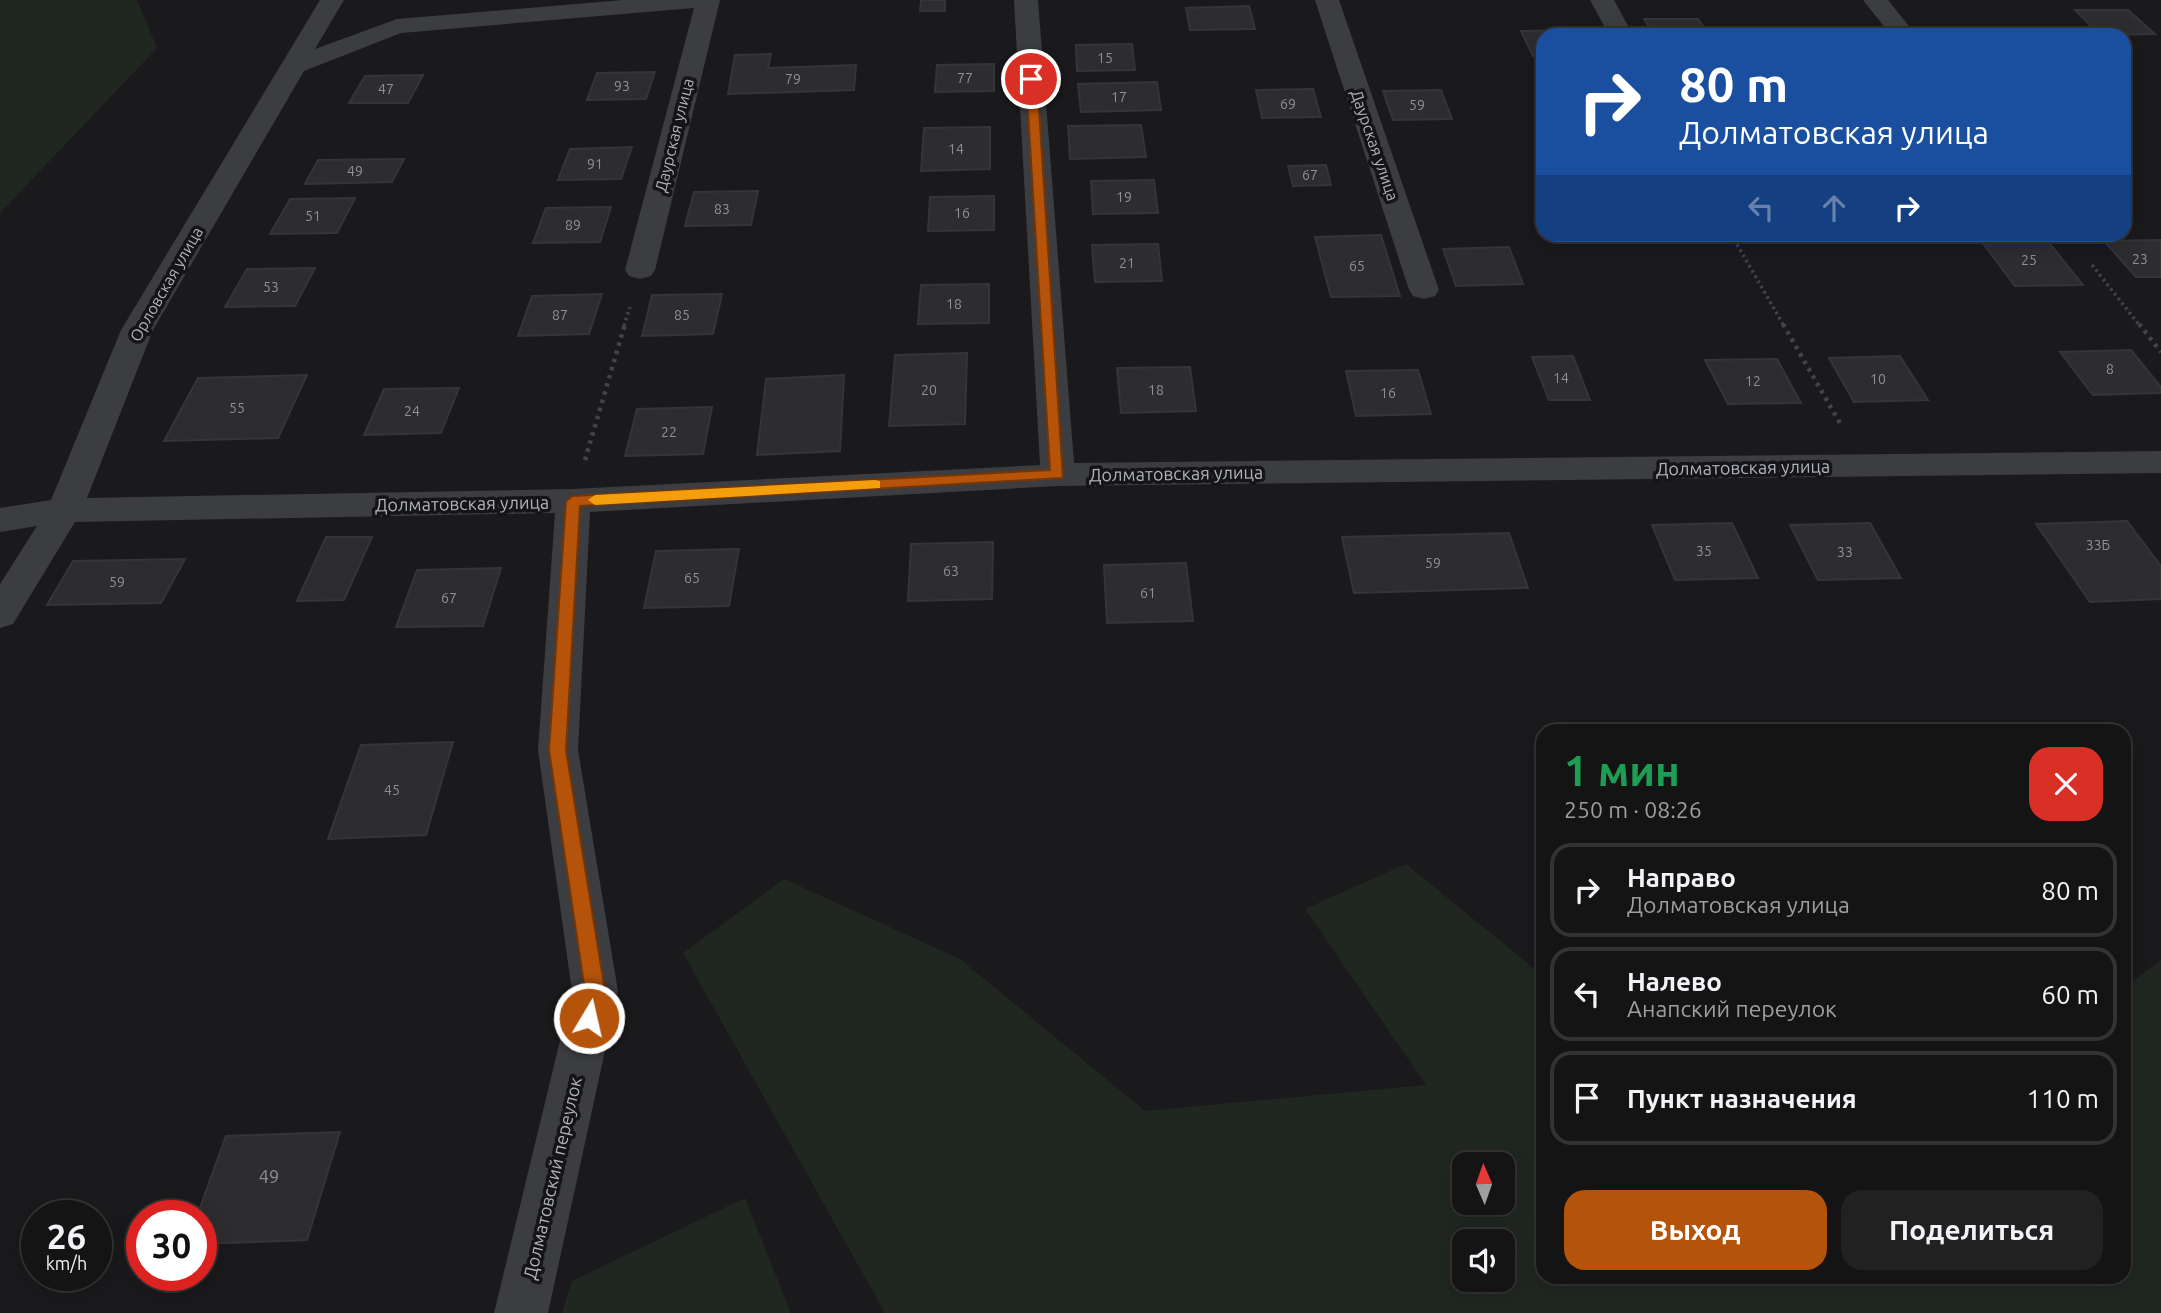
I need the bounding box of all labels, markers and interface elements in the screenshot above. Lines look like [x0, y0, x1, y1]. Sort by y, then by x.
pin [1001, 49, 1061, 109]
house number: 15 [1097, 50, 1113, 66]
icon: right [1564, 56, 1655, 147]
text: 80 m [1679, 56, 1788, 111]
icon: arrive [1012, 60, 1050, 98]
house number: 77 [957, 70, 973, 86]
house number: 79 [785, 71, 801, 87]
street label: Даурская улица [651, 76, 697, 194]
house number: 93 [614, 78, 630, 94]
house number: 47 [378, 81, 394, 97]
street label: Даурская улица [1348, 87, 1402, 203]
house number: 17 [1111, 89, 1127, 105]
house number: 69 [1280, 96, 1296, 112]
house number: 59 [1409, 97, 1425, 113]
text: Долматовская улица [1679, 114, 1989, 150]
house number: 14 [948, 141, 964, 157]
house number: 91 [587, 156, 603, 172]
house number: 49 [347, 163, 363, 179]
house number: 67 [1302, 167, 1318, 183]
house number: 19 [1116, 189, 1132, 205]
icon: left [1742, 189, 1780, 227]
icon: ahead [1815, 189, 1853, 227]
icon: right [1888, 189, 1926, 227]
house number: 83 [714, 201, 730, 217]
house number: 16 [954, 205, 970, 221]
house number: 51 [305, 208, 321, 224]
house number: 89 [565, 217, 581, 233]
street label: Орловская улица [126, 224, 206, 344]
house number: 23 [2132, 251, 2148, 267]
house number: 25 [2021, 252, 2037, 268]
house number: 21 [1119, 255, 1135, 271]
house number: 65 [1349, 258, 1365, 274]
house number: 53 [263, 279, 279, 295]
house number: 18 [946, 296, 962, 312]
house number: 87 [552, 307, 568, 323]
house number: 85 [674, 307, 690, 323]
house number: 8 [2106, 361, 2114, 377]
house number: 14 [1553, 370, 1569, 386]
house number: 10 [1870, 371, 1886, 387]
house number: 12 [1745, 373, 1761, 389]
house number: 20 [921, 382, 937, 398]
house number: 18 [1148, 382, 1164, 398]
house number: 16 [1380, 385, 1396, 401]
house number: 55 [229, 400, 245, 416]
house number: 24 [404, 403, 420, 419]
house number: 22 [661, 424, 677, 440]
street label: Долматовская улица [1656, 455, 1830, 479]
street label: Долматовская улица [1089, 461, 1263, 485]
street label: Долматовская улица [375, 491, 549, 515]
house number: 33Б [2086, 537, 2110, 553]
house number: 35 [1696, 543, 1712, 559]
house number: 33 [1837, 544, 1853, 560]
house number: 59 [1425, 555, 1441, 571]
house number: 63 [943, 563, 959, 579]
house number: 65 [684, 570, 700, 586]
house number: 59 [109, 574, 125, 590]
house number: 61 [1140, 585, 1156, 601]
house number: 67 [441, 590, 457, 606]
text: 1 мин [1564, 747, 1680, 794]
button: close [2029, 747, 2103, 821]
house number: 45 [384, 782, 400, 798]
text: 250 m · 08:26 [1564, 797, 1702, 822]
text: Направо [1627, 863, 1736, 892]
icon: right [1568, 871, 1606, 909]
text: 80 m [2041, 876, 2099, 905]
text: Долматовская улица [1627, 892, 1850, 917]
text: Налево [1627, 967, 1722, 996]
icon: left [1568, 975, 1606, 1013]
text: 60 m [2041, 980, 2099, 1009]
position arrow [552, 981, 626, 1055]
text: Анапский переулок [1627, 996, 1837, 1021]
street label: Долматовский переулок [519, 1075, 585, 1281]
icon: arrive [1568, 1079, 1606, 1117]
text: Пункт назначения [1627, 1084, 1857, 1113]
text: 110 m [2027, 1084, 2099, 1113]
north arrow [1452, 1152, 1516, 1214]
map controls [1452, 1152, 1515, 1292]
house number: 49 [259, 1166, 279, 1186]
button: Выход [1564, 1190, 1827, 1270]
button: Поделиться [1841, 1190, 2103, 1270]
speed limit sign: 30 [126, 1200, 217, 1291]
text: 26 [47, 1216, 86, 1256]
button: sound [1452, 1229, 1515, 1292]
text: km/h [46, 1253, 87, 1273]

